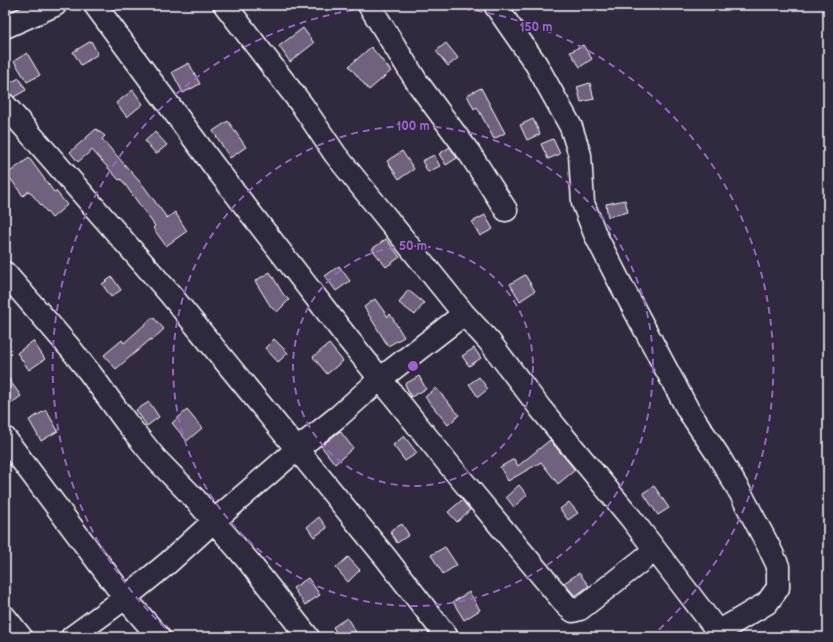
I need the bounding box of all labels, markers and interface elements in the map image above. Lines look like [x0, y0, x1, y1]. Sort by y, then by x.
text: 150 m [520, 20, 552, 35]
text: 100 m [396, 119, 430, 134]
text: 50 m [399, 239, 427, 254]
centre of rings [406, 359, 420, 373]

